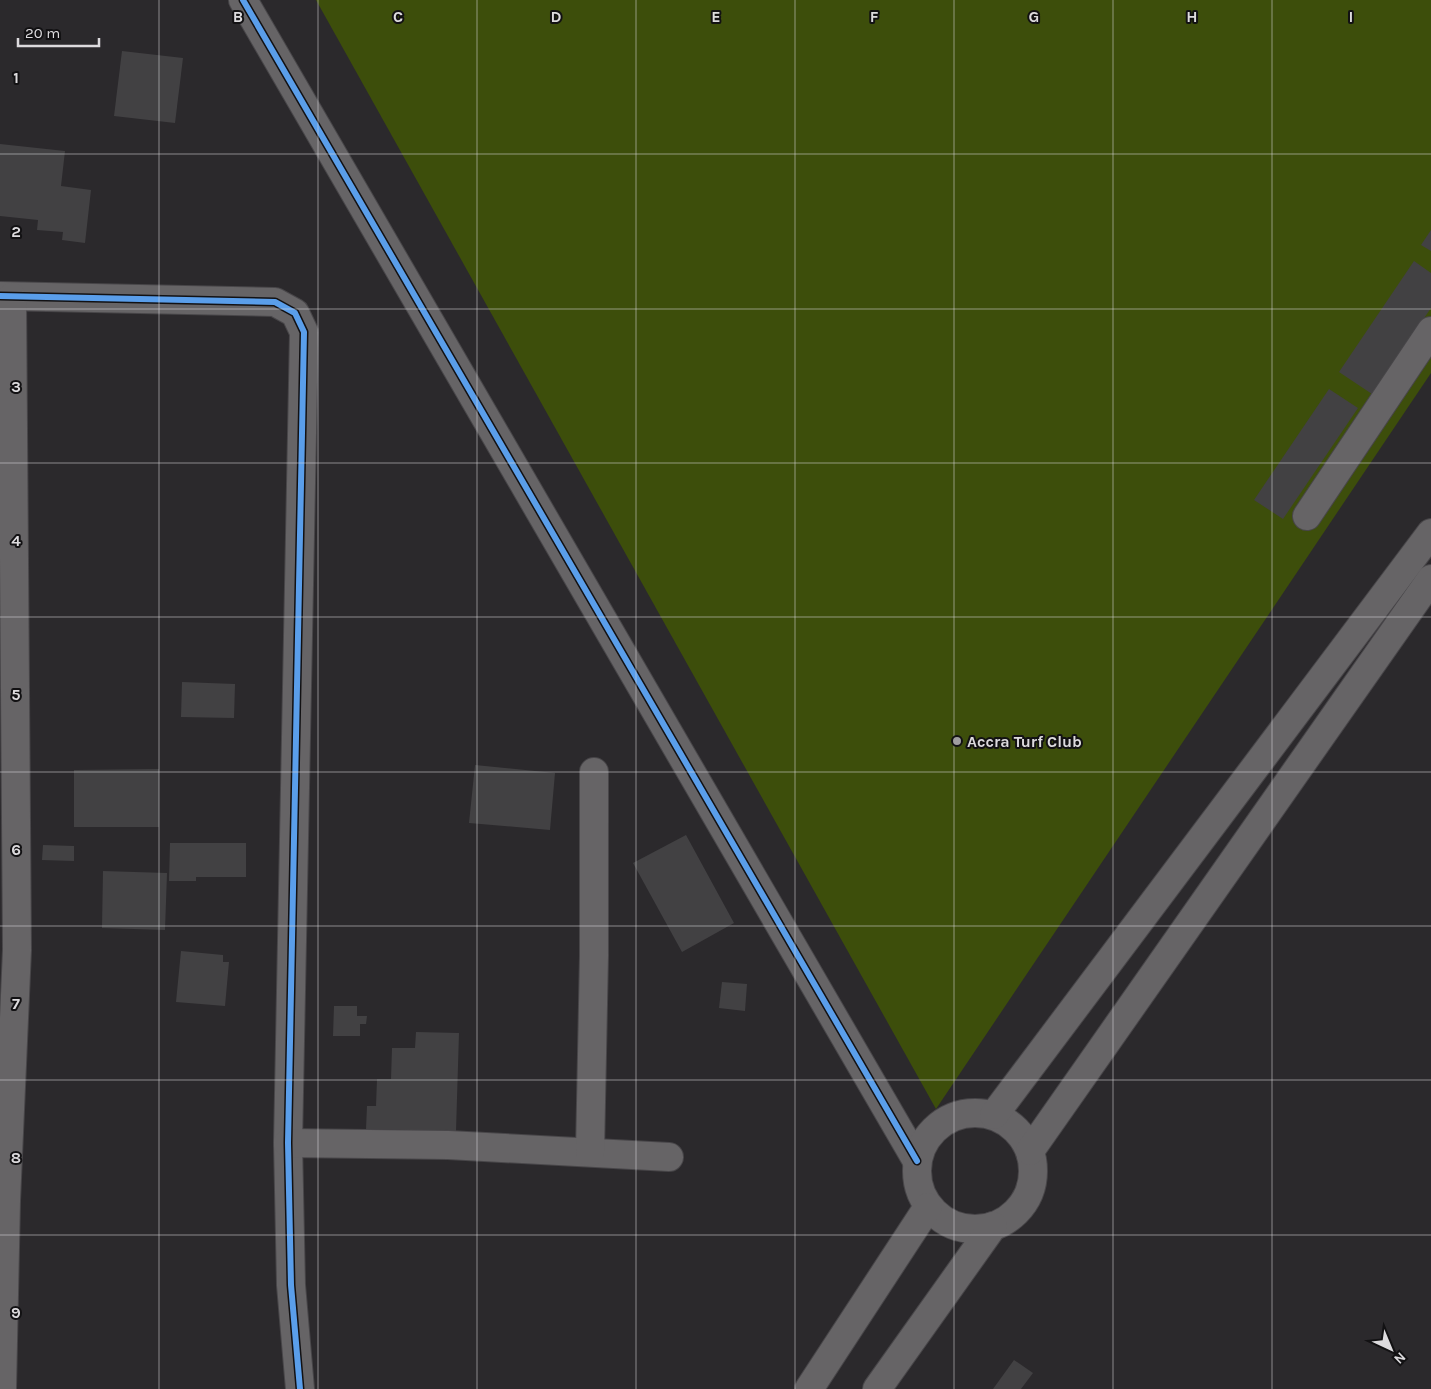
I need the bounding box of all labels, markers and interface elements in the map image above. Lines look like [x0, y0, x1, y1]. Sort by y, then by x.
text: B [233, 7, 243, 26]
text: C [393, 7, 403, 26]
text: D [551, 7, 562, 26]
text: E [711, 7, 721, 26]
text: F [870, 7, 879, 26]
text: G [1029, 7, 1039, 26]
text: H [1186, 7, 1198, 26]
text: I [1349, 7, 1353, 26]
scale bar [18, 15, 99, 47]
text: 20 m [25, 24, 60, 42]
text: 1 [13, 68, 19, 87]
text: 2 [11, 222, 21, 241]
text: 3 [11, 377, 21, 396]
text: 4 [11, 531, 21, 550]
text: 5 [11, 685, 21, 704]
place label: Accra Turf Club [967, 732, 1082, 751]
marker: Accra Turf Club [951, 735, 963, 747]
text: 6 [11, 840, 21, 859]
text: 7 [12, 994, 20, 1013]
text: 8 [11, 1148, 21, 1167]
text: 9 [11, 1303, 21, 1322]
north arrow [1366, 1324, 1416, 1374]
text: N [1390, 1348, 1409, 1368]

